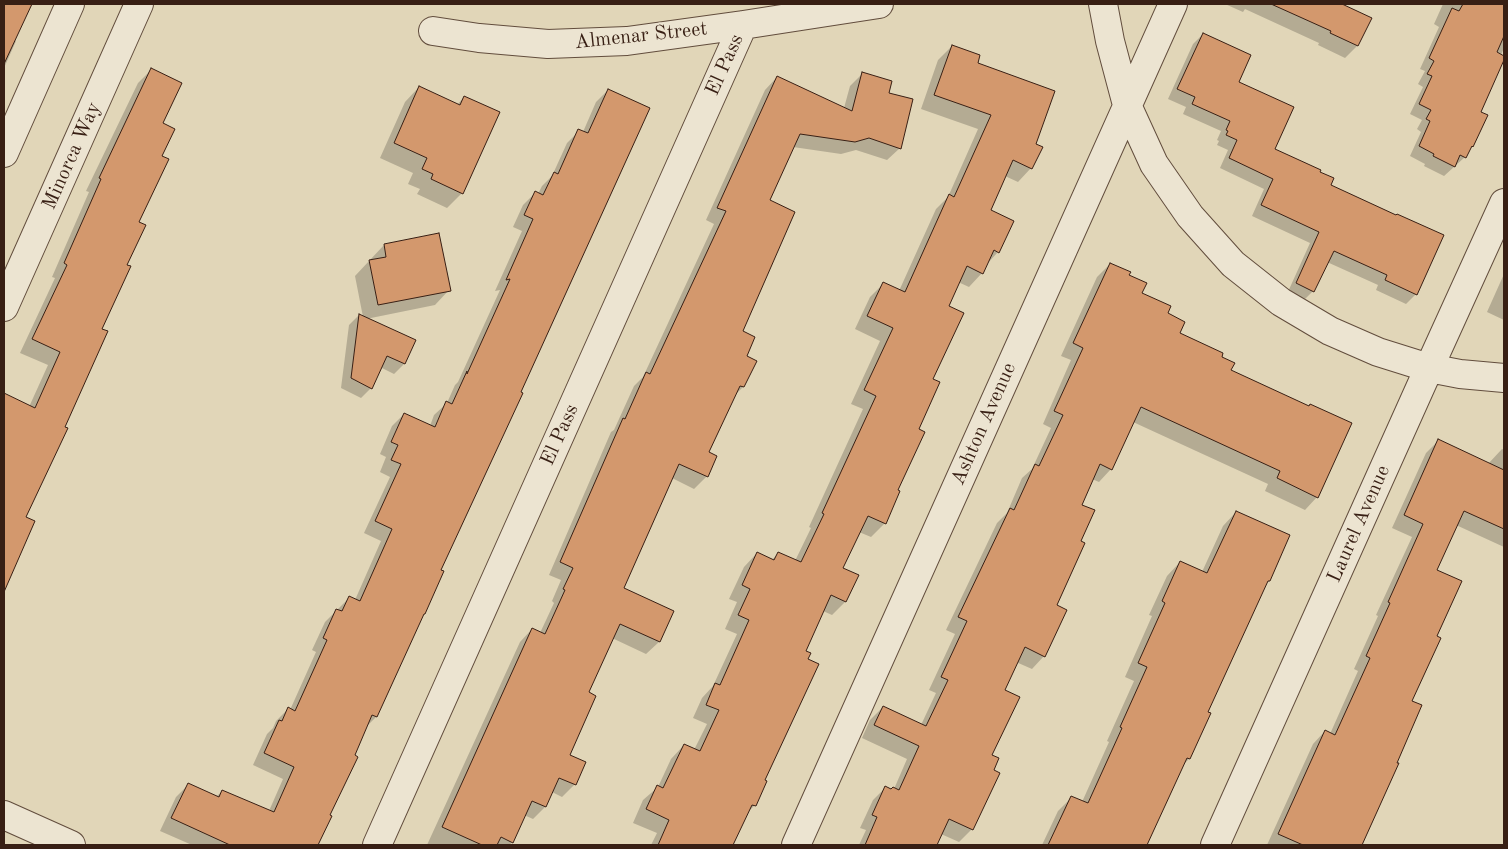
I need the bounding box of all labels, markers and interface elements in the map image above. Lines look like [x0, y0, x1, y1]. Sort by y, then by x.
street label: Almenar Street [573, 17, 709, 55]
street label: El Pass [701, 31, 749, 99]
street label: Minorca Way [38, 98, 106, 214]
street label: Ashton Avenue [946, 359, 1022, 489]
street label: El Pass [536, 401, 584, 469]
street label: Laurel Avenue [1322, 462, 1396, 586]

